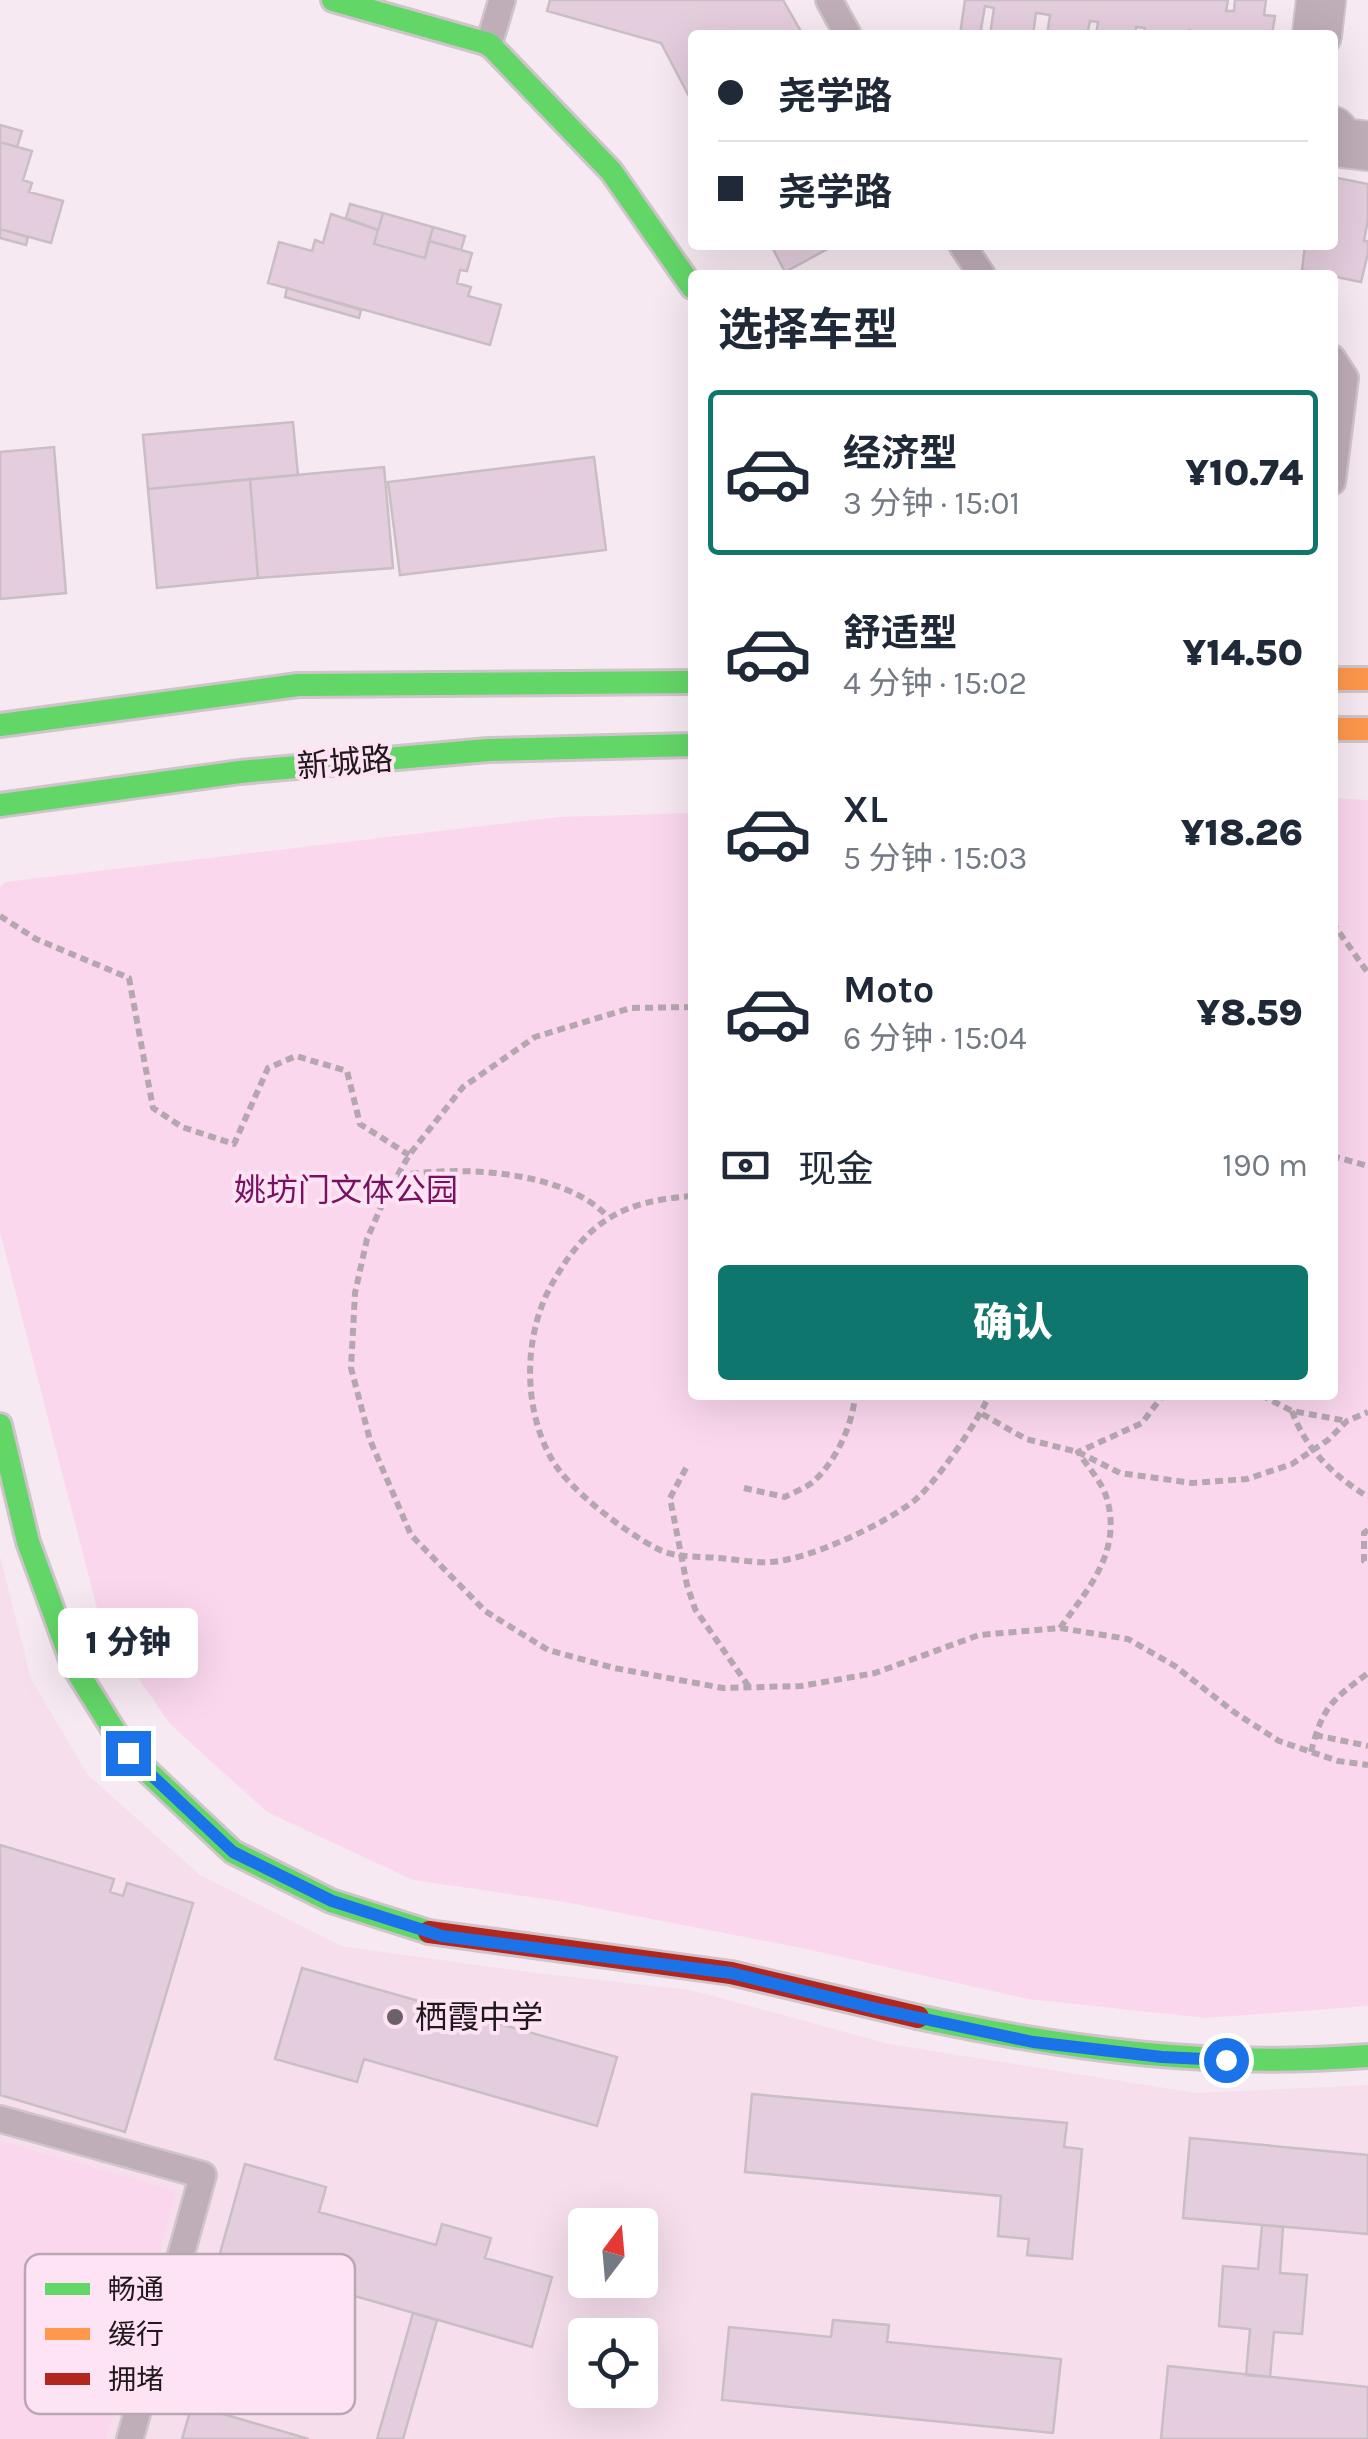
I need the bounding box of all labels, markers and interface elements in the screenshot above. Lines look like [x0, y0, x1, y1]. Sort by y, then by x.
text: 尧学路 [778, 74, 892, 119]
text: 尧学路 [778, 170, 892, 215]
text: 选择车型 [718, 304, 898, 356]
icon: car [723, 428, 813, 518]
text: 经济型 [843, 431, 957, 476]
text: ¥10.74 [1185, 450, 1303, 495]
text: 3 分钟 · 15:01 [843, 485, 1020, 522]
icon: car [723, 608, 813, 698]
text: 舒适型 [843, 611, 957, 656]
text: ¥14.50 [1182, 630, 1303, 675]
text: 4 分钟 · 15:02 [843, 665, 1027, 702]
street label: 新城路 [296, 740, 394, 786]
text: XL [843, 787, 888, 832]
icon: car [723, 788, 813, 878]
text: ¥18.26 [1181, 810, 1303, 855]
text: 5 分钟 · 15:03 [843, 840, 1027, 877]
text: Moto [843, 967, 934, 1012]
icon: car [723, 968, 813, 1058]
text: ¥8.59 [1197, 990, 1303, 1035]
text: 6 分钟 · 15:04 [843, 1020, 1027, 1057]
icon: cash [718, 1138, 773, 1193]
text: 现金 [798, 1147, 874, 1192]
text: 190 m [1222, 1147, 1308, 1184]
park label: 姚坊门文体公园 [234, 1172, 458, 1209]
button: 确认 [718, 1265, 1308, 1380]
callout: 1 分钟 [58, 1608, 198, 1678]
text: 1 分钟 [86, 1624, 170, 1661]
route end [106, 1731, 151, 1776]
place label: 栖霞中学 [415, 1999, 543, 2036]
marker: 栖霞中学 [384, 2006, 406, 2028]
route start [1204, 2038, 1249, 2083]
north arrow [568, 2208, 658, 2298]
map controls [568, 2208, 658, 2408]
legend [25, 2254, 355, 2414]
text: 畅通 [108, 2273, 164, 2306]
text: 缓行 [108, 2318, 164, 2351]
button: locate [568, 2318, 658, 2408]
text: 拥堵 [108, 2363, 164, 2396]

